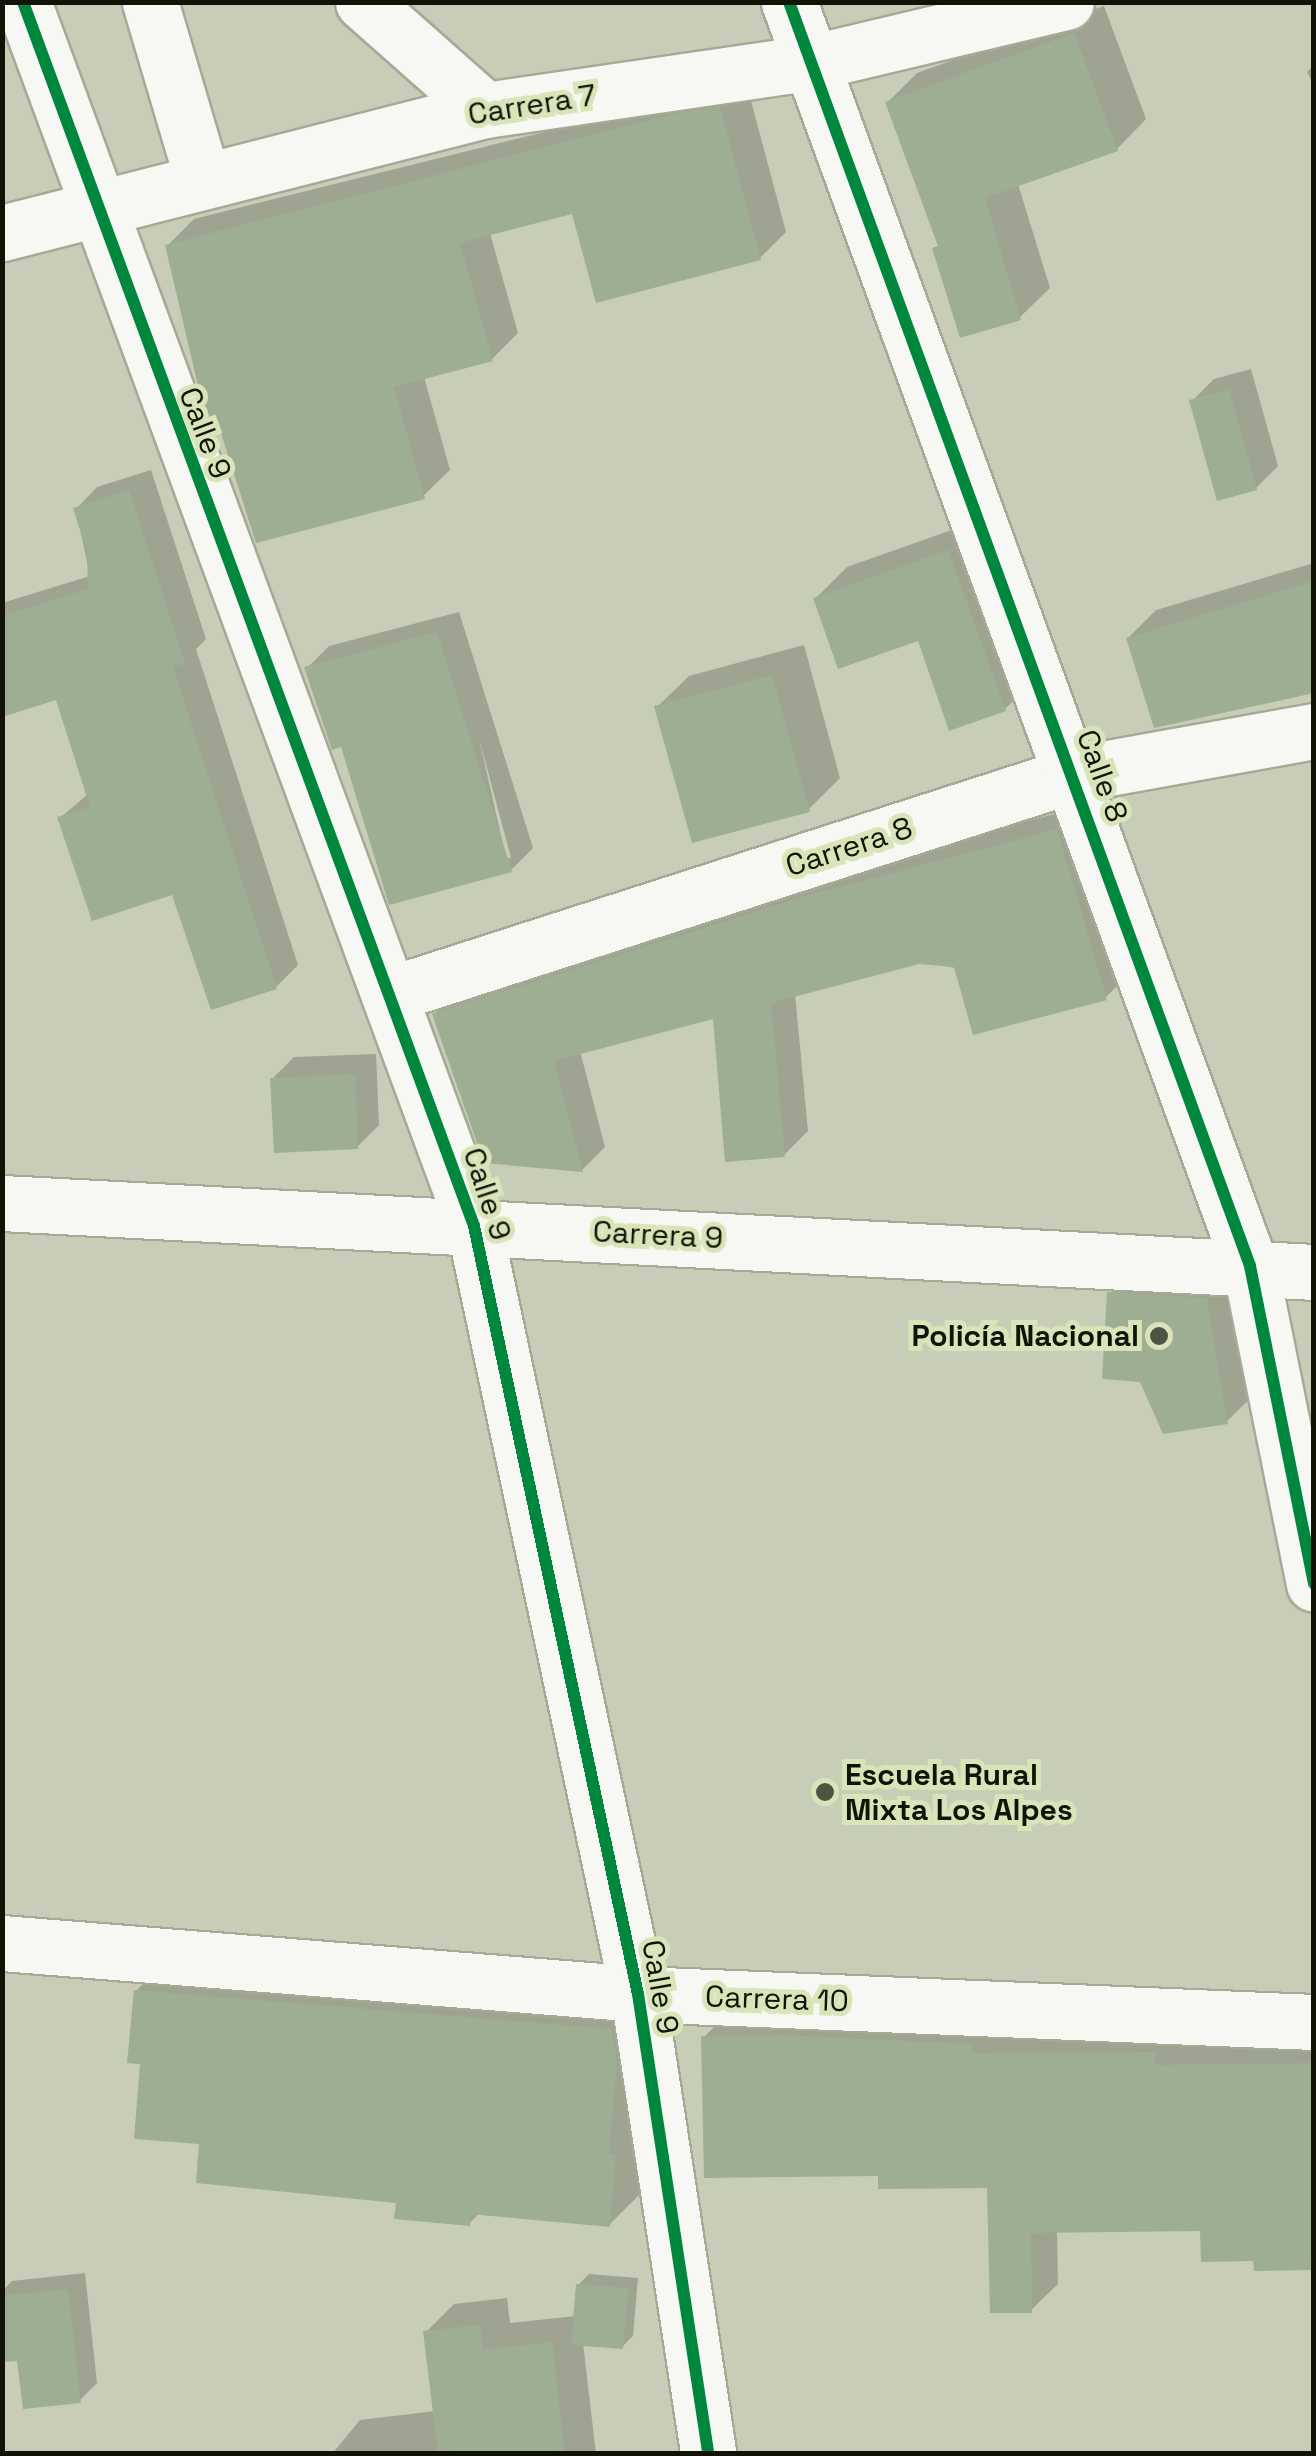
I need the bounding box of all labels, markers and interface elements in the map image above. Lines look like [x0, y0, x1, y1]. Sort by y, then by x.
street label: Carrera 7 [465, 77, 599, 133]
street label: Calle 9 [171, 382, 239, 484]
street label: Calle 8 [1069, 725, 1135, 827]
street label: Carrera 8 [781, 810, 917, 884]
street label: Calle 9 [455, 1143, 519, 1245]
street label: Carrera 9 [592, 1214, 724, 1256]
place label: Policía Nacional [912, 1318, 1139, 1354]
marker: Policía Nacional [1148, 1325, 1170, 1347]
place label: Escuela Rural Mixta Los Alpes [845, 1757, 1073, 1828]
marker: Escuela Rural Mixta Los Alpes [814, 1781, 836, 1803]
street label: Calle 9 [634, 1937, 686, 2037]
street label: Carrera 10 [704, 1979, 850, 2019]

